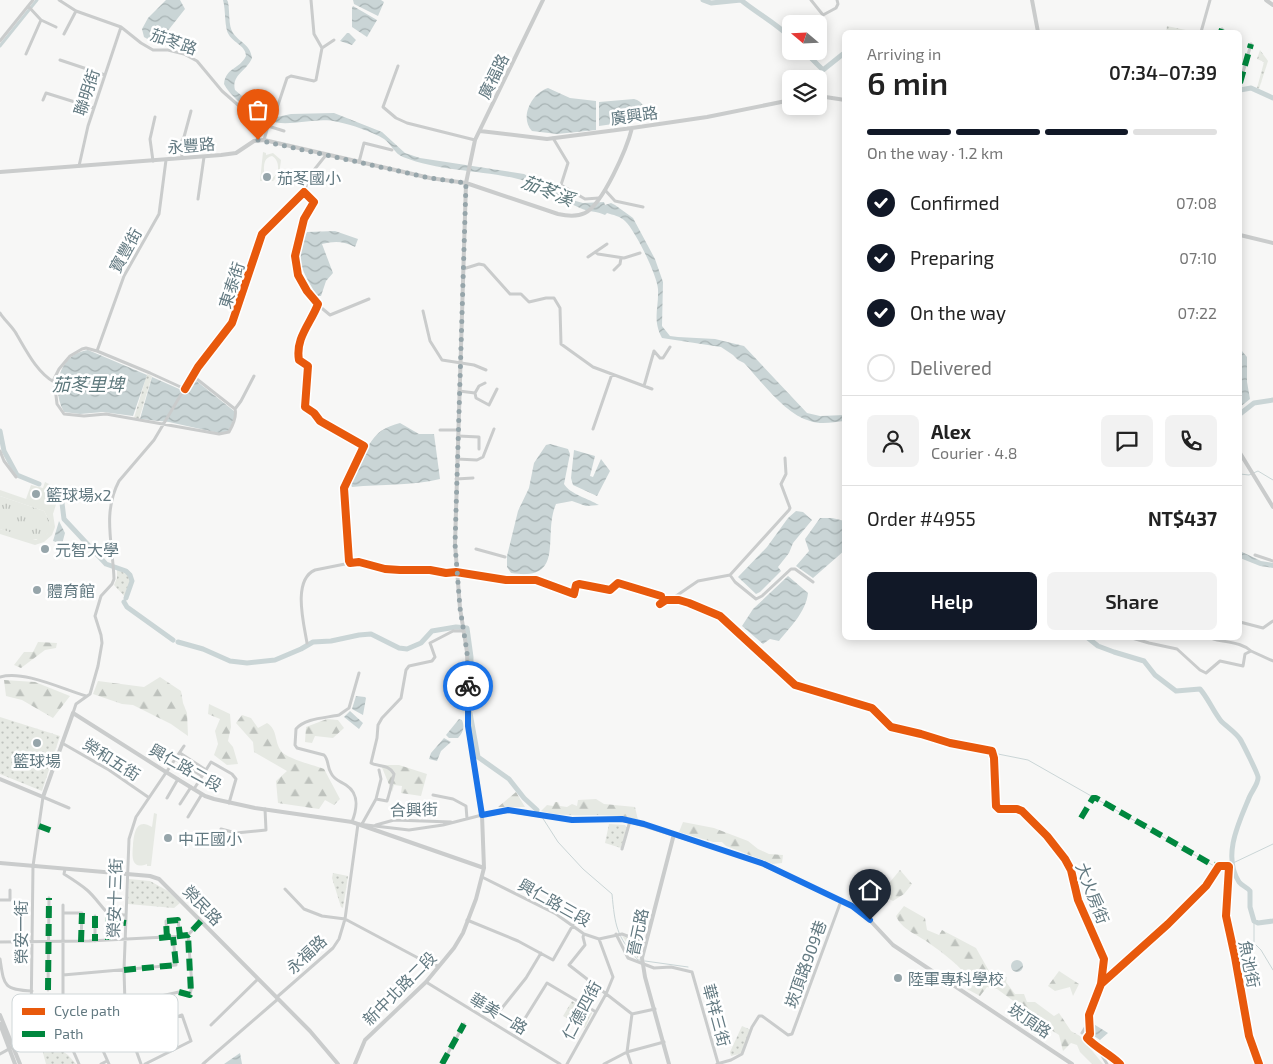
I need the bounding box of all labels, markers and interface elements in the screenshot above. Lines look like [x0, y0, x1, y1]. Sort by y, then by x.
north arrow [782, 15, 828, 60]
map controls [782, 15, 827, 115]
street label: 茄苳路 [148, 24, 200, 58]
text: Arriving in [867, 44, 941, 63]
street label: 廣福路 [474, 50, 512, 102]
text: 07:34–07:39 [1109, 61, 1217, 84]
text: 6 min [867, 63, 948, 101]
street label: 聯明街 [70, 66, 102, 118]
button: layers [782, 70, 827, 115]
pin [237, 89, 279, 140]
icon: bag [244, 96, 272, 124]
street label: 廣興路 [609, 102, 659, 128]
street label: 永豐路 [166, 133, 216, 157]
text: On the way · 1.2 km [867, 143, 1003, 162]
place label: 茄苳國小 [277, 168, 341, 187]
water label: 茄苳溪 [519, 170, 580, 211]
marker: 茄苳國小 [261, 171, 273, 183]
icon: check [867, 189, 895, 217]
text: Confirmed [910, 191, 1000, 214]
text: 07:08 [1176, 193, 1217, 212]
street label: 寶豐街 [105, 224, 145, 276]
icon: check [867, 244, 895, 272]
text: Preparing [910, 246, 994, 269]
text: 07:10 [1179, 248, 1217, 267]
street label: 東泰街 [215, 259, 247, 311]
icon: check [867, 299, 895, 327]
text: On the way [910, 301, 1006, 324]
text: 07:22 [1177, 303, 1217, 322]
text: Delivered [910, 356, 992, 379]
water label: 茄苳里埤 [52, 373, 126, 395]
button: person [867, 415, 919, 467]
button: chat [1101, 415, 1153, 467]
button: phone [1165, 415, 1217, 467]
text: Alex [931, 420, 971, 443]
text: Courier · 4.8 [931, 443, 1018, 462]
place label: 籃球場x2 [46, 485, 111, 504]
marker: 籃球場x2 [30, 488, 42, 500]
text: Order #4955 [867, 507, 976, 530]
text: NT$437 [1148, 507, 1217, 530]
place label: 元智大學 [55, 540, 119, 559]
marker: 元智大學 [39, 543, 51, 555]
button: Help [867, 572, 1037, 630]
button: Share [1047, 572, 1217, 630]
place label: 體育館 [47, 581, 95, 600]
marker: 體育館 [31, 584, 43, 596]
courier [443, 661, 493, 711]
icon: bike [454, 672, 482, 700]
street label: 榮和五街 [80, 734, 144, 784]
marker: 籃球場 [31, 737, 43, 749]
street label: 興仁路二段 [146, 739, 226, 795]
place label: 籃球場 [13, 751, 61, 770]
street label: 合興街 [390, 799, 438, 819]
place label: 中正國小 [178, 829, 242, 848]
marker: 中正國小 [162, 832, 174, 844]
street label: 榮安十三街 [103, 858, 125, 938]
street label: 大火房街 [1073, 860, 1113, 926]
pin [849, 869, 891, 920]
street label: 興仁路三段 [515, 874, 595, 930]
icon: home [856, 876, 884, 904]
street label: 榮民路 [179, 881, 227, 929]
street label: 榮安一街 [11, 900, 30, 964]
street label: 晉元路 [623, 907, 651, 957]
street label: 崁頂路909巷 [780, 918, 830, 1010]
street label: 永福路 [282, 931, 330, 977]
street label: 魚池街 [1236, 939, 1264, 989]
street label: 新中北路二段 [358, 947, 440, 1029]
place label: 陸軍專科學校 [908, 969, 1004, 988]
marker: 陸軍專科學校 [892, 972, 904, 984]
street label: 仁德四街 [558, 977, 604, 1043]
street label: 華祥三街 [700, 982, 734, 1048]
street label: 華美一路 [467, 988, 531, 1038]
legend [12, 994, 178, 1052]
street label: 崁頂路 [1005, 999, 1055, 1041]
text: Cycle path [54, 1002, 120, 1019]
text: Path [54, 1025, 83, 1042]

